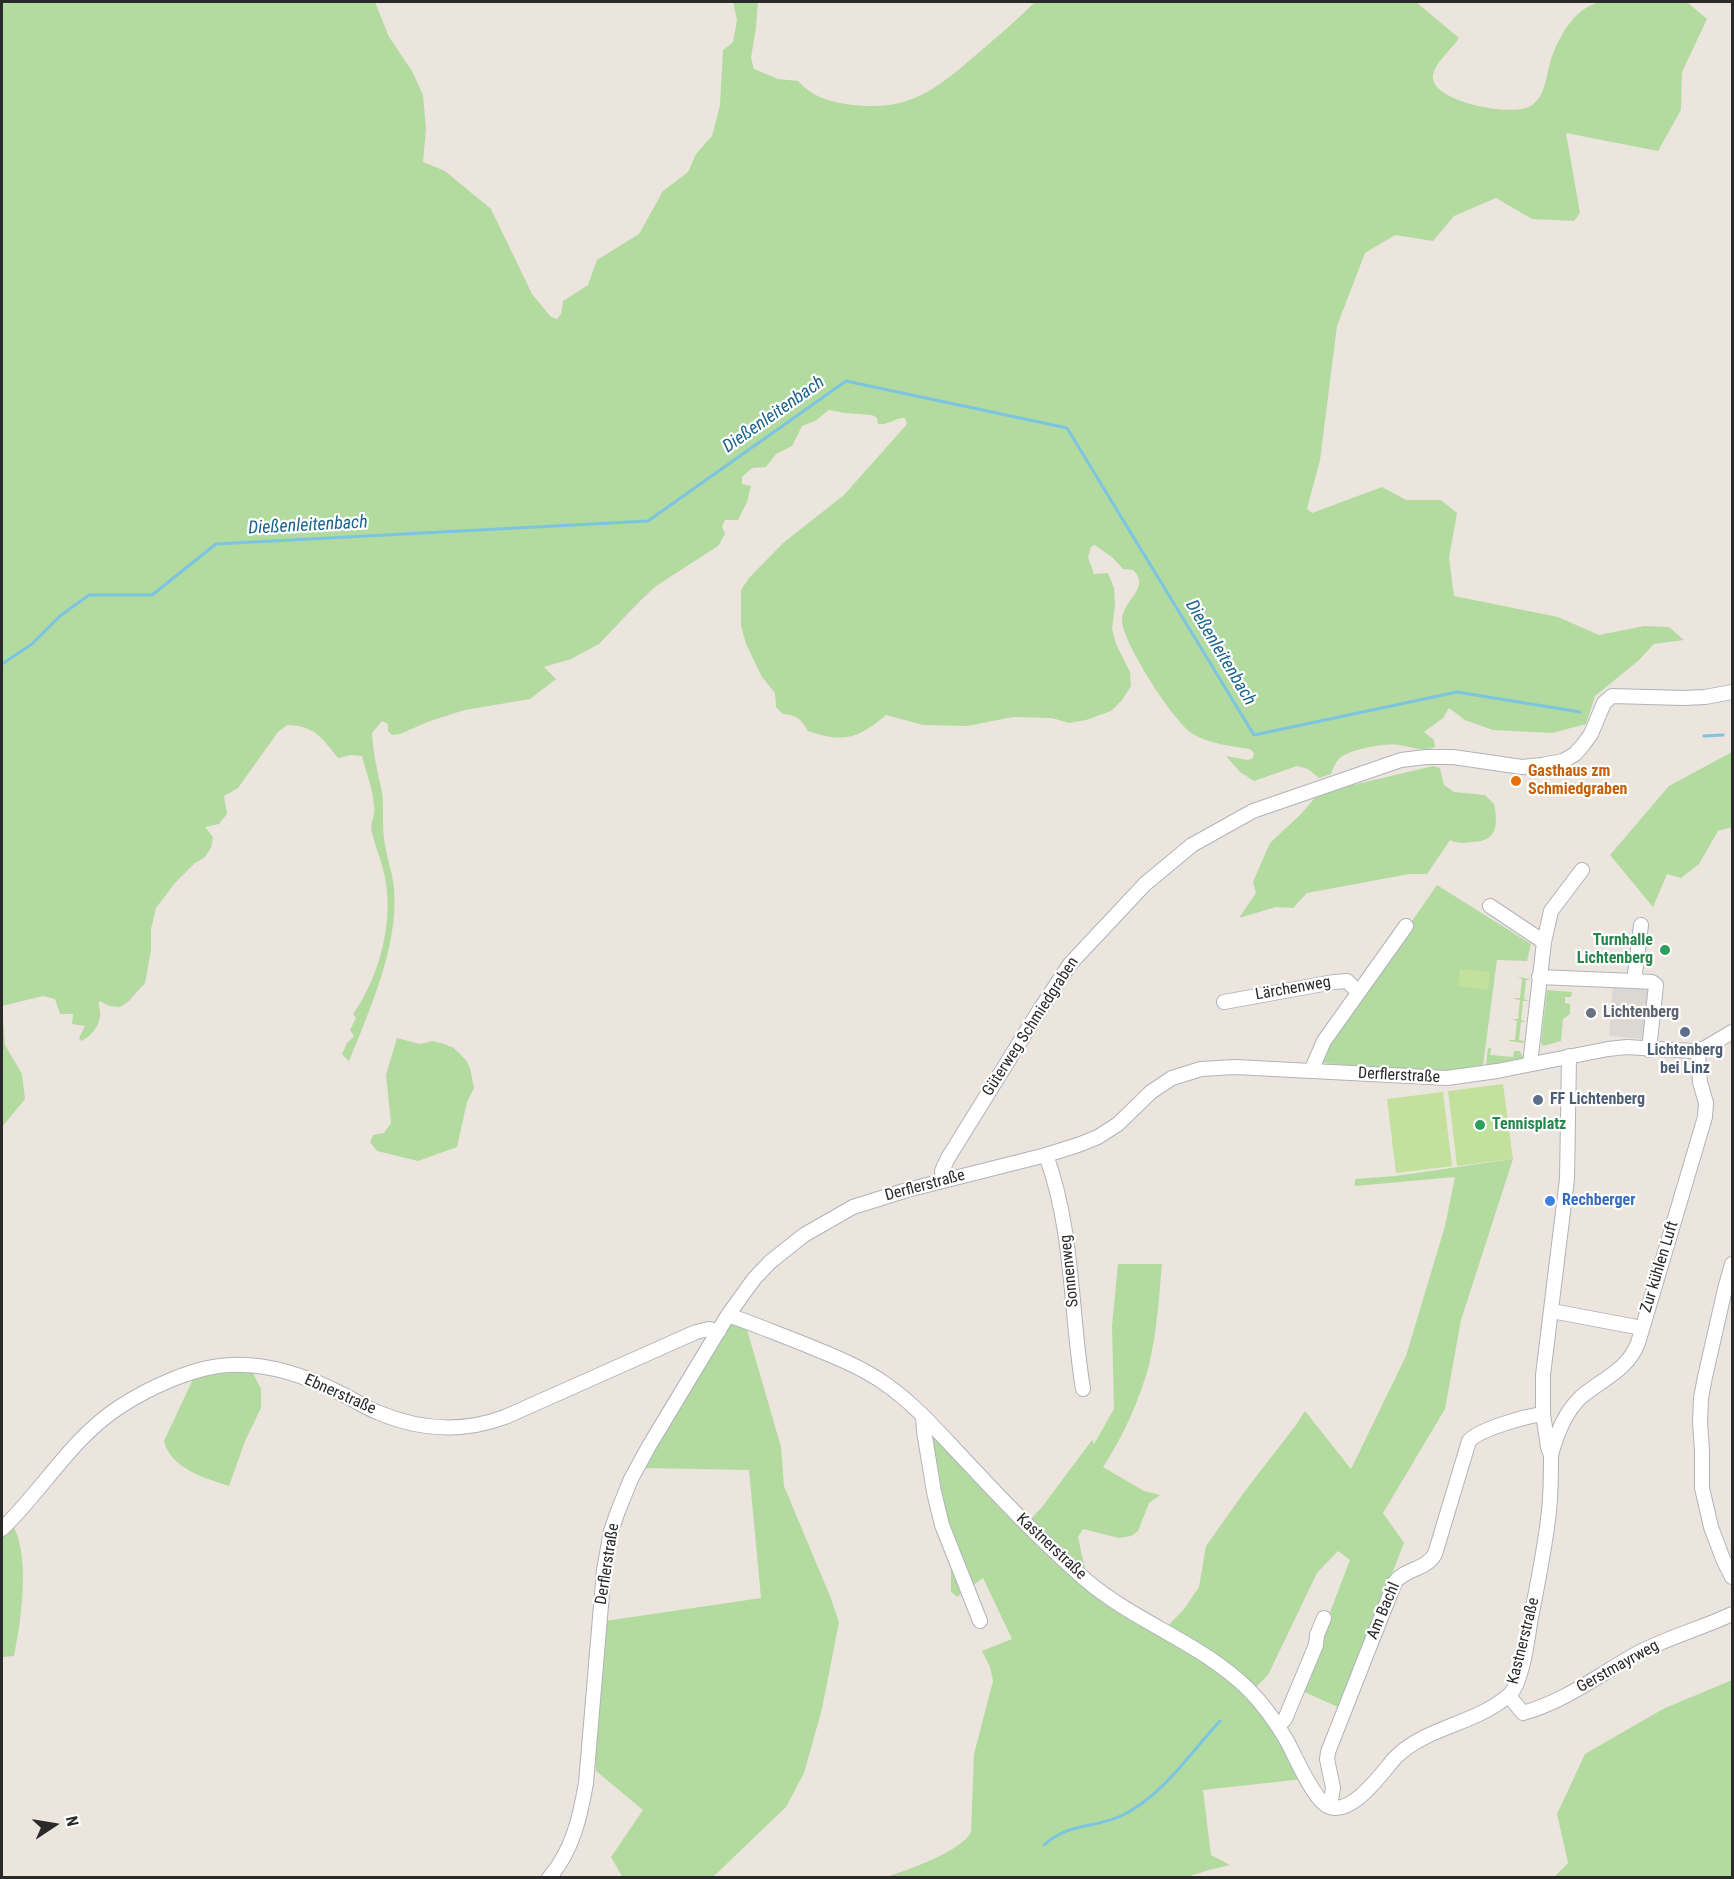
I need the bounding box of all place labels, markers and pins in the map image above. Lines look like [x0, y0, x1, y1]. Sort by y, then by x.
place label: Gasthaus zm Schmiedgraben [1528, 762, 1627, 800]
marker: Gasthaus zm Schmiedgraben [1509, 774, 1523, 788]
place label: Turnhalle Lichtenberg [1577, 931, 1653, 969]
marker: Turnhalle Lichtenberg [1658, 943, 1672, 957]
place label: Lichtenberg [1603, 1003, 1679, 1023]
marker: Lichtenberg [1584, 1006, 1598, 1020]
marker: Lichtenberg bei Linz [1678, 1025, 1692, 1039]
place label: Lichtenberg bei Linz [1647, 1041, 1723, 1079]
place label: FF Lichtenberg [1550, 1090, 1645, 1110]
marker: FF Lichtenberg [1531, 1093, 1545, 1107]
place label: Tennisplatz [1492, 1115, 1566, 1135]
marker: Tennisplatz [1473, 1118, 1487, 1132]
place label: Rechberger [1562, 1191, 1635, 1211]
marker: Rechberger [1543, 1194, 1557, 1208]

